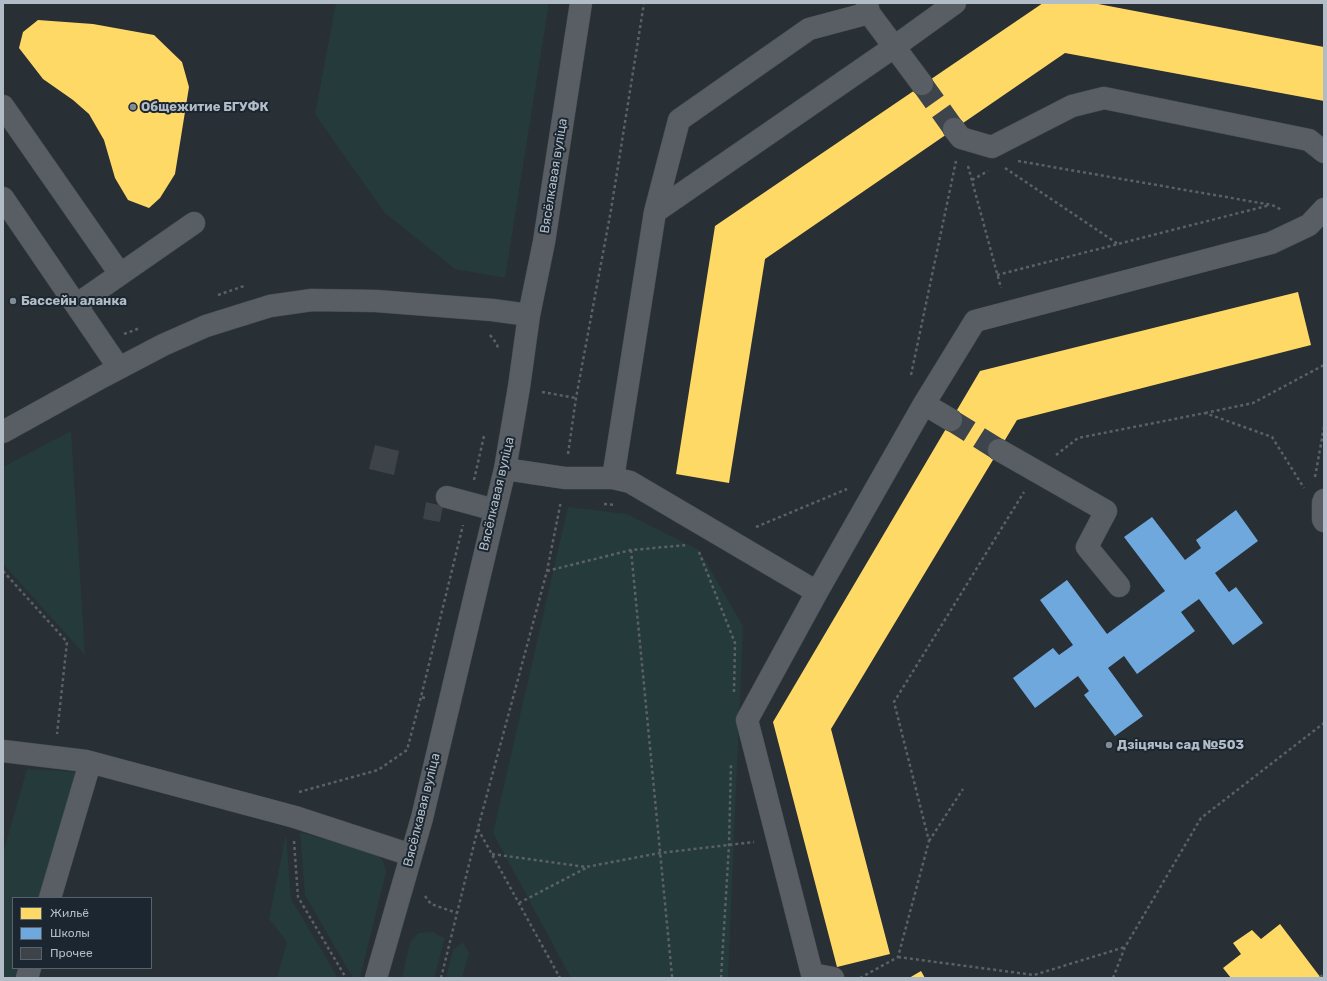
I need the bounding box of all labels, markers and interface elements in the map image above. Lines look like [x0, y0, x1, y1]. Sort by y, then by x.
place label: Общежитие БГУФК [141, 99, 269, 115]
marker: Общежитие БГУФК [128, 102, 138, 112]
street label: Вясёлкавая вуліца [537, 117, 571, 235]
place label: Бассейн аланка [21, 293, 127, 309]
marker: Бассейн аланка [8, 296, 18, 306]
street label: Вясёлкавая вуліца [476, 435, 518, 553]
place label: Дзіцячы сад №503 [1117, 737, 1244, 753]
marker: Дзіцячы сад №503 [1104, 740, 1114, 750]
street label: Вясёлкавая вуліца [400, 752, 444, 868]
legend [12, 897, 152, 969]
text: Жильё [50, 906, 89, 920]
text: Школы [50, 926, 90, 940]
text: Прочее [50, 946, 93, 960]

